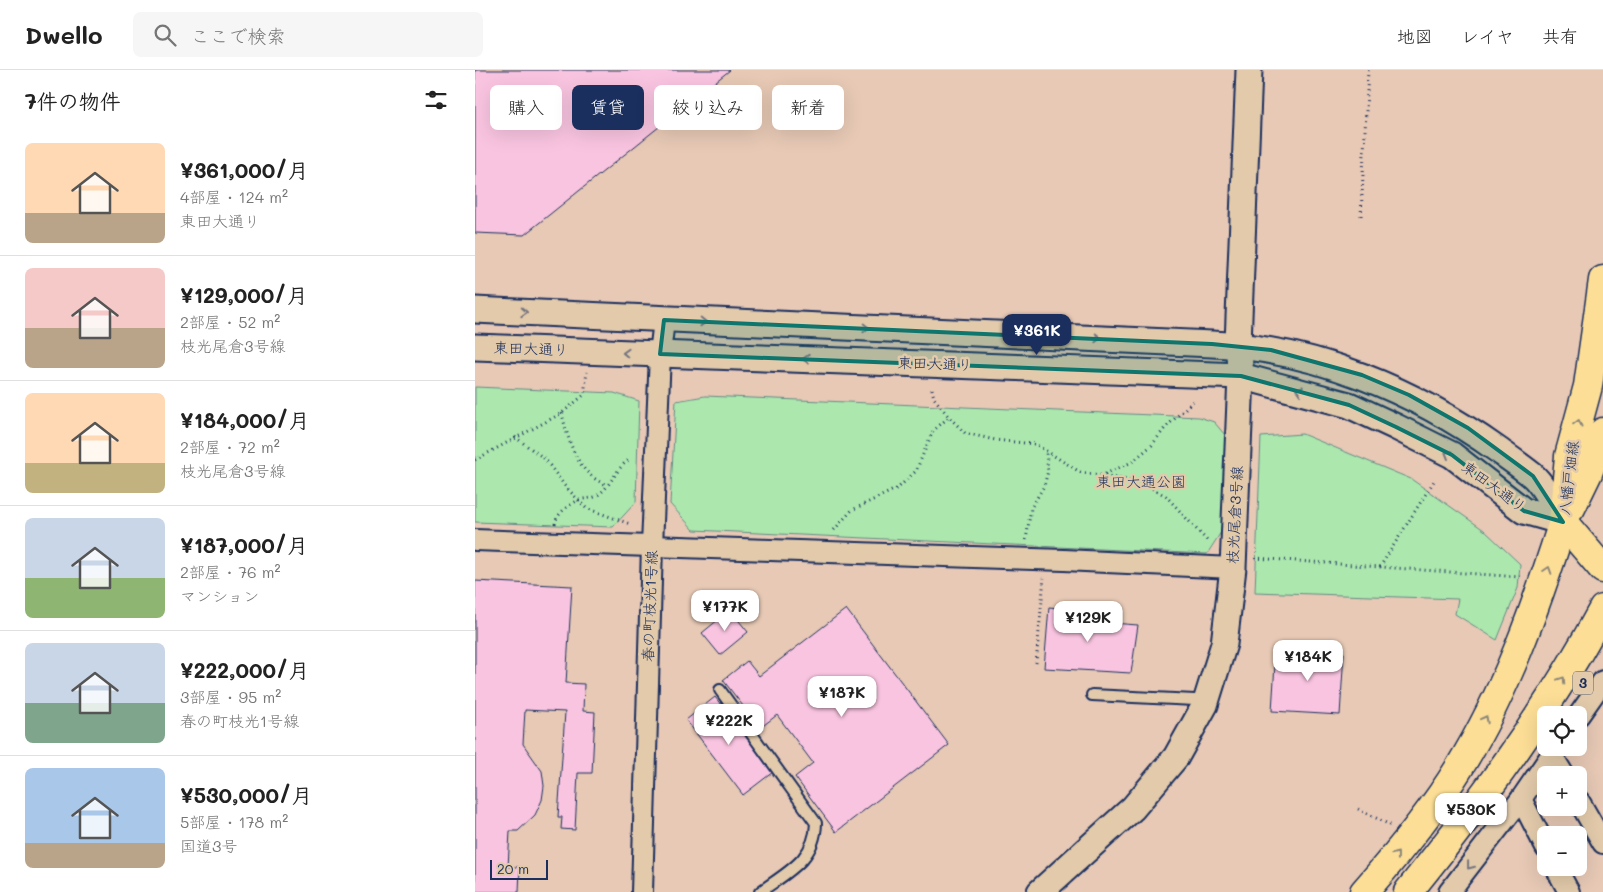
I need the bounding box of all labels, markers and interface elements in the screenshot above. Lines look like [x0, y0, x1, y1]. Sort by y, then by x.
search box [133, 12, 483, 57]
text: Dwello [25, 19, 103, 50]
icon: search [151, 21, 179, 49]
text: ここで検索 [191, 23, 286, 48]
text: 地図 [1397, 24, 1433, 48]
text: レイヤ [1461, 24, 1514, 48]
text: 共有 [1542, 24, 1578, 48]
chip: 購入 [490, 85, 562, 130]
chip: 賃貸 [572, 85, 644, 130]
chip: 絞り込み [654, 85, 762, 130]
chip: 新着 [772, 85, 844, 130]
icon: filters [422, 86, 450, 114]
text: 7件の物件 [25, 87, 121, 114]
text: ¥361,000/月 [180, 156, 309, 183]
icon: home [65, 163, 125, 223]
text: 4部屋 · 124 m² [180, 186, 288, 207]
text: 東田大通り [180, 210, 260, 231]
text: ¥129,000/月 [180, 281, 308, 308]
icon: home [65, 288, 125, 348]
one-way arrow [520, 307, 528, 318]
text: 2部屋 · 52 m² [180, 311, 280, 332]
pin: ¥361K [1002, 314, 1072, 356]
one-way arrow [700, 316, 708, 327]
text: ¥361K [1013, 319, 1061, 340]
one-way arrow [862, 323, 870, 334]
one-way arrow [1094, 333, 1102, 344]
text: 枝光尾倉3号線 [180, 335, 285, 356]
street label: 東田大通り [493, 337, 569, 359]
one-way arrow [622, 347, 630, 358]
street label: 東田大通り [897, 352, 973, 374]
one-way arrow [802, 354, 810, 365]
one-way arrow [1295, 386, 1304, 396]
text: ¥184,000/月 [180, 406, 310, 433]
icon: home [65, 413, 125, 473]
one-way arrow [1573, 419, 1583, 427]
text: 2部屋 · 72 m² [180, 436, 280, 457]
street label: 八幡戸畑線 [1554, 439, 1583, 516]
one-way arrow [1444, 450, 1453, 460]
street label: 東田大通り [1458, 456, 1531, 516]
text: 枝光尾倉3号線 [180, 460, 285, 481]
street label: 枝光尾倉3号線 [1221, 465, 1247, 565]
park label: 東田大通公園 [1096, 471, 1186, 491]
text: ¥187,000/月 [180, 531, 308, 558]
icon: home [65, 538, 125, 598]
street label: 春の町枝光1号線 [637, 550, 661, 662]
text: 2部屋 · 76 m² [180, 561, 281, 582]
one-way arrow [1542, 566, 1552, 574]
text: マンション [180, 585, 259, 606]
pin: ¥177K [690, 590, 760, 632]
text: ¥177K [702, 595, 748, 616]
pin: ¥129K [1053, 600, 1123, 643]
text: ¥129K [1065, 606, 1111, 627]
pin: ¥184K [1273, 640, 1343, 682]
text: ¥184K [1284, 645, 1332, 666]
text: ¥222,000/月 [180, 656, 309, 683]
icon: home [65, 663, 125, 723]
road number: 3 [1573, 672, 1593, 694]
pin: ¥187K [807, 676, 877, 718]
one-way arrow [1556, 677, 1565, 686]
text: ¥187K [819, 681, 865, 702]
text: 3部屋 · 95 m² [180, 686, 281, 707]
pin: ¥222K [694, 704, 764, 746]
map controls [1537, 706, 1587, 876]
button: locate [1537, 706, 1587, 756]
text: ¥222K [705, 709, 753, 730]
text: 春の町枝光1号線 [180, 710, 299, 731]
one-way arrow [1479, 716, 1489, 725]
button: + [1537, 766, 1587, 816]
text: ¥530,000/月 [180, 781, 312, 808]
icon: home [65, 788, 125, 848]
pin: ¥530K [1436, 792, 1506, 835]
text: ¥530K [1446, 798, 1496, 819]
text: 5部屋 · 178 m² [180, 811, 288, 832]
button: − [1537, 826, 1587, 876]
text: 国道3号 [180, 835, 237, 856]
one-way arrow [1390, 852, 1398, 861]
scale bar [490, 857, 547, 880]
text: 20 m [497, 859, 529, 878]
one-way arrow [1467, 860, 1475, 869]

